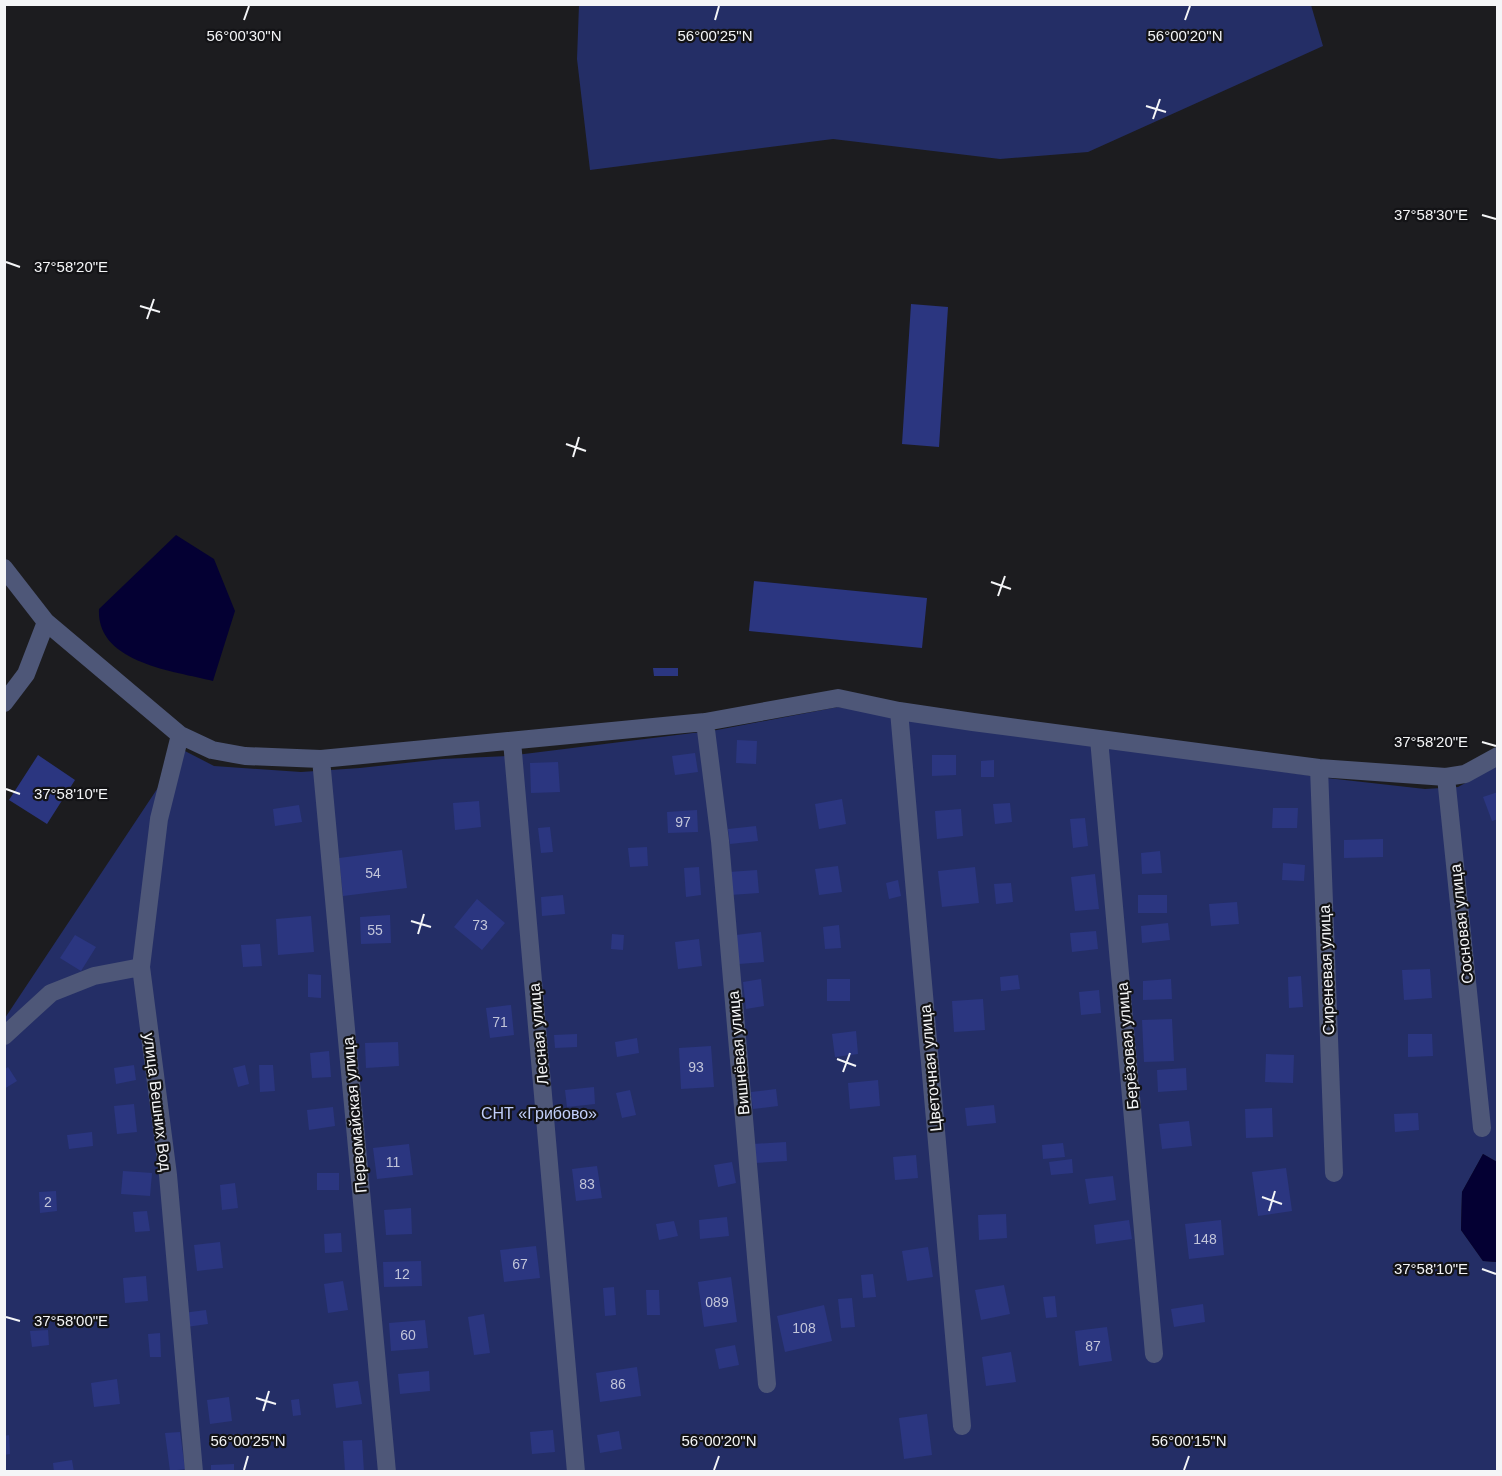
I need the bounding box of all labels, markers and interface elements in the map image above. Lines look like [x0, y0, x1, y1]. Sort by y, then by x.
text: 56°00'30"N [206, 27, 282, 44]
text: 56°00'25"N [677, 27, 753, 44]
text: 56°00'20"N [1147, 27, 1223, 44]
text: 37°58'30"E [1394, 206, 1468, 223]
text: 37°58'20"E [34, 258, 108, 275]
text: 37°58'20"E [1394, 733, 1468, 750]
text: 37°58'10"E [34, 785, 108, 802]
house number: 97 [675, 814, 691, 830]
street label: Сосновая улица [1447, 863, 1476, 985]
house number: 54 [365, 865, 381, 881]
street label: Сиреневая улица [1316, 904, 1337, 1035]
house number: 73 [472, 917, 488, 933]
house number: 55 [367, 922, 383, 938]
street label: Лесная улица [526, 982, 551, 1086]
street label: Берёзовая улица [1113, 982, 1142, 1110]
street label: Вишнёвая улица [725, 990, 752, 1116]
street label: Цветочная улица [916, 1004, 945, 1132]
house number: 71 [492, 1014, 508, 1030]
street label: улица Вешних Вод [141, 1032, 175, 1173]
street label: Первомайская улица [339, 1036, 370, 1194]
house number: 93 [688, 1059, 704, 1075]
park label: СНТ «Грибово» [481, 1105, 597, 1122]
house number: 11 [386, 1154, 400, 1170]
house number: 83 [579, 1176, 595, 1192]
house number: 2 [44, 1194, 52, 1210]
house number: 148 [1193, 1231, 1217, 1247]
house number: 67 [512, 1256, 528, 1272]
text: 37°58'10"E [1394, 1260, 1468, 1277]
house number: 12 [394, 1266, 410, 1282]
house number: 089 [705, 1294, 729, 1310]
text: 37°58'00"E [34, 1312, 108, 1329]
house number: 108 [792, 1320, 816, 1336]
house number: 60 [400, 1327, 416, 1343]
house number: 87 [1085, 1338, 1101, 1354]
house number: 86 [610, 1376, 626, 1392]
text: 56°00'25"N [210, 1432, 286, 1449]
text: 56°00'20"N [681, 1432, 757, 1449]
text: 56°00'15"N [1151, 1432, 1227, 1449]

